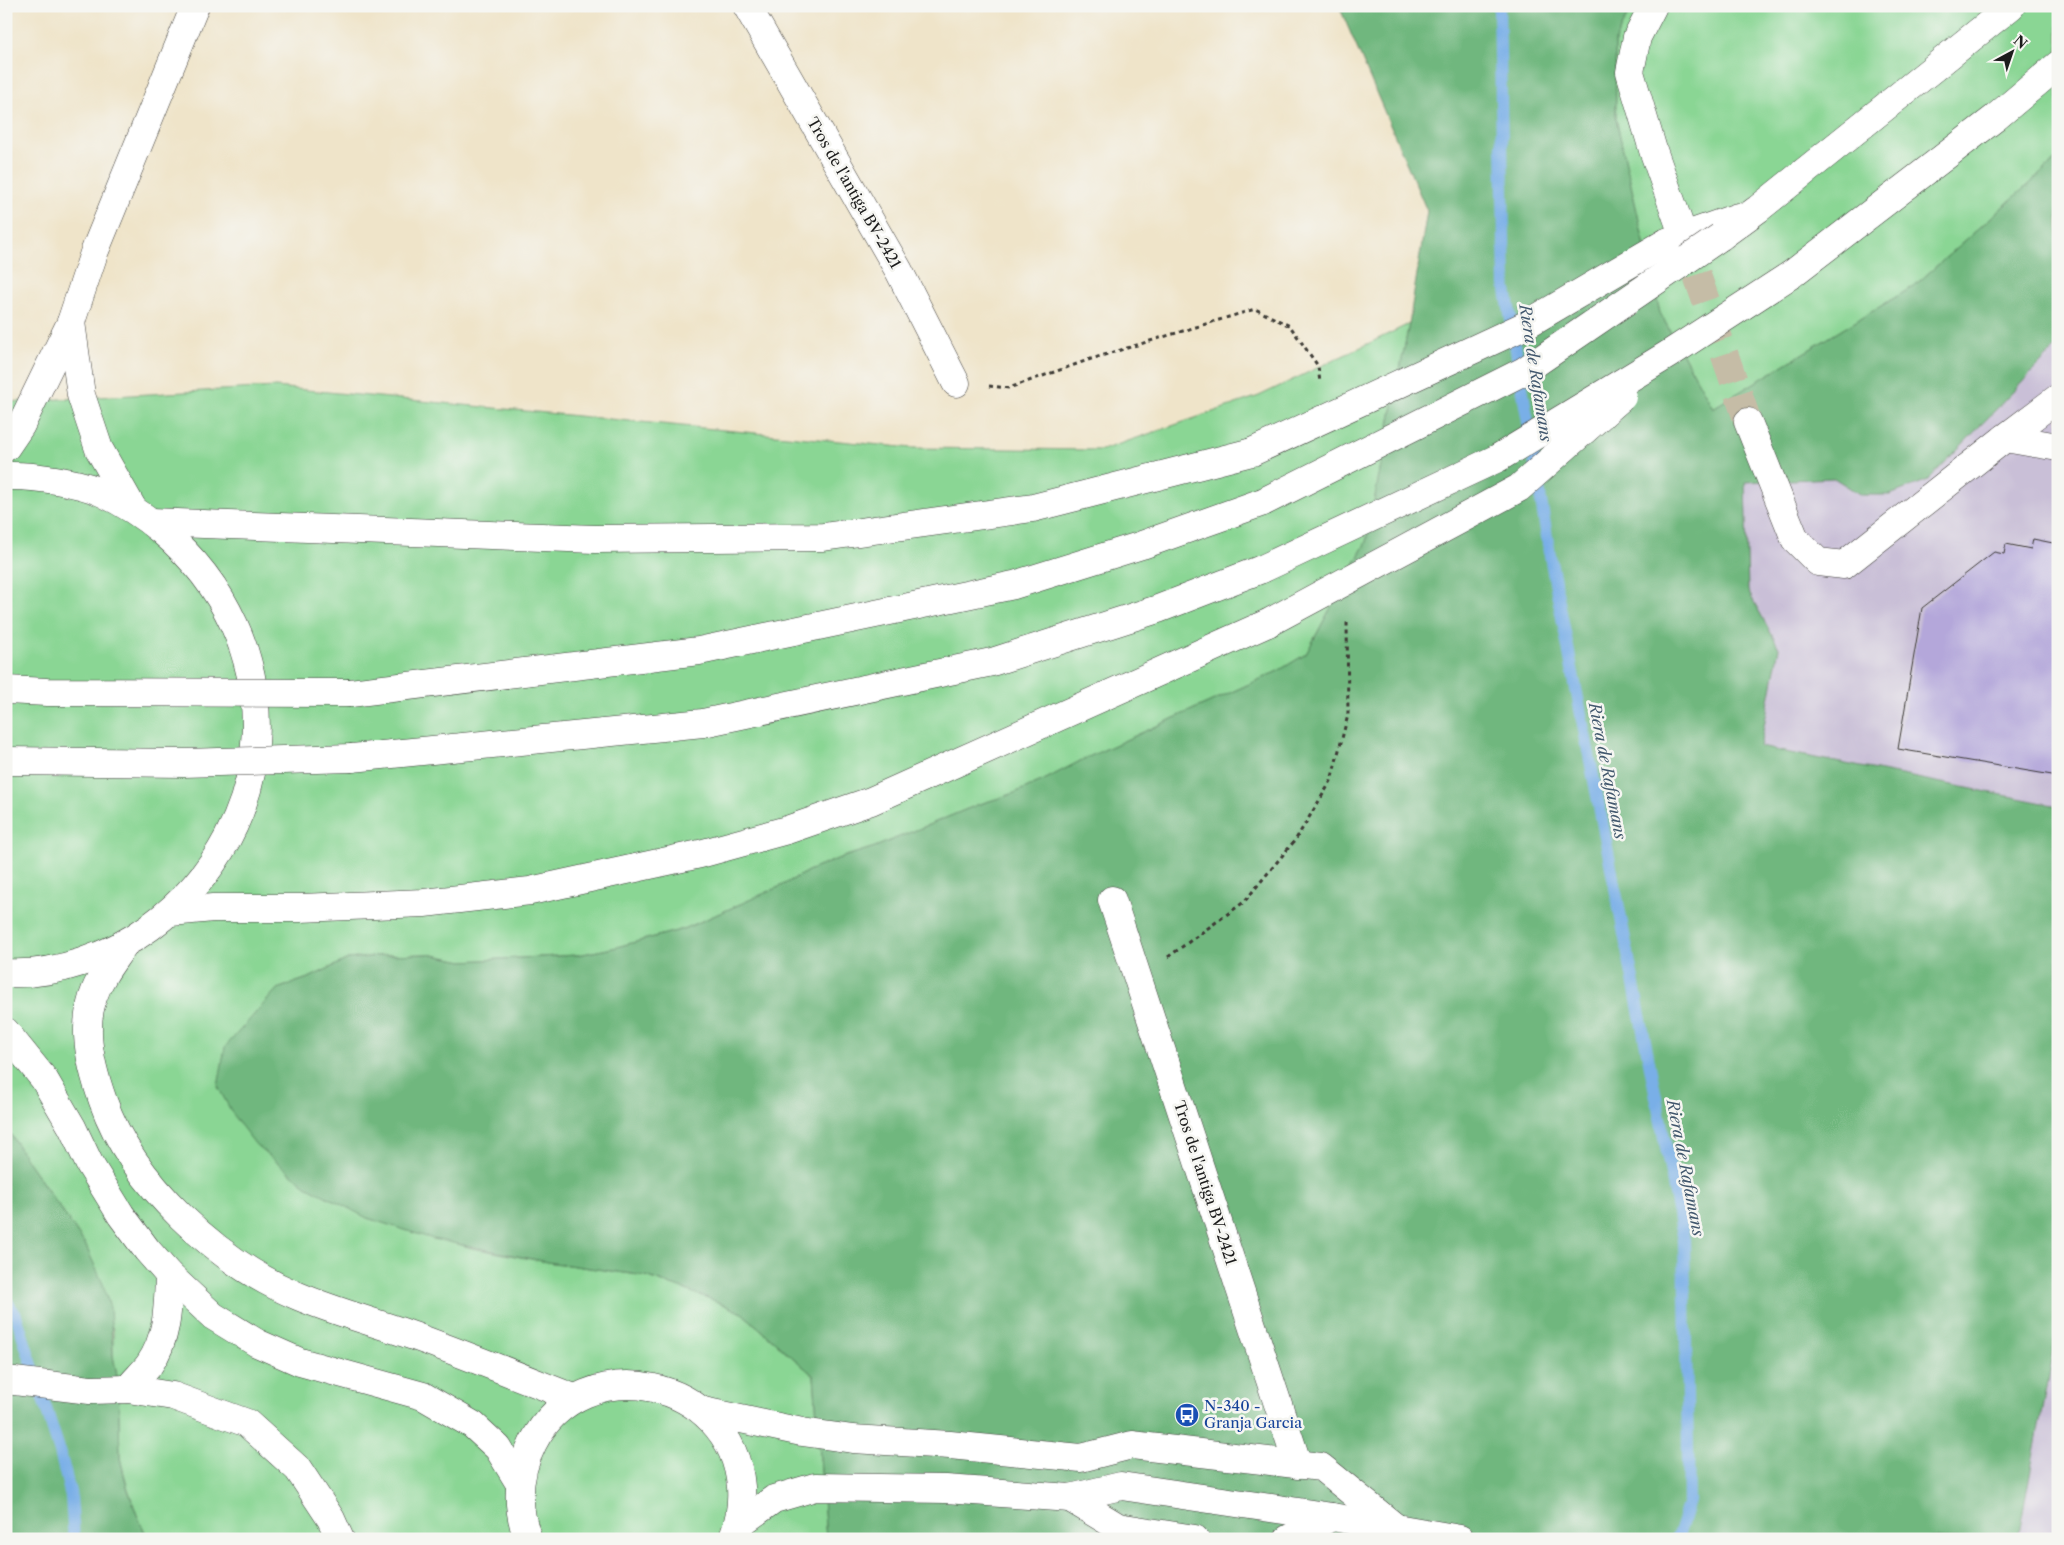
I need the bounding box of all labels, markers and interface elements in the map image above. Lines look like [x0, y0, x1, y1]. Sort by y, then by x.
north arrow [1986, 28, 2036, 78]
text: N [2010, 31, 2031, 53]
street label: Tros de l'antiga BV-2421 [803, 114, 906, 272]
water label: Riera de Rafamans [1515, 301, 1557, 443]
water label: Riera de Rafamans [1585, 699, 1631, 841]
water label: Riera de Rafamans [1663, 1096, 1709, 1238]
street label: Tros de l'antiga BV-2421 [1170, 1098, 1241, 1268]
place label: N-340 - Granja Garcia [1204, 1396, 1302, 1432]
bus stop icon: N-340 - Granja Garcia [1174, 1402, 1200, 1428]

